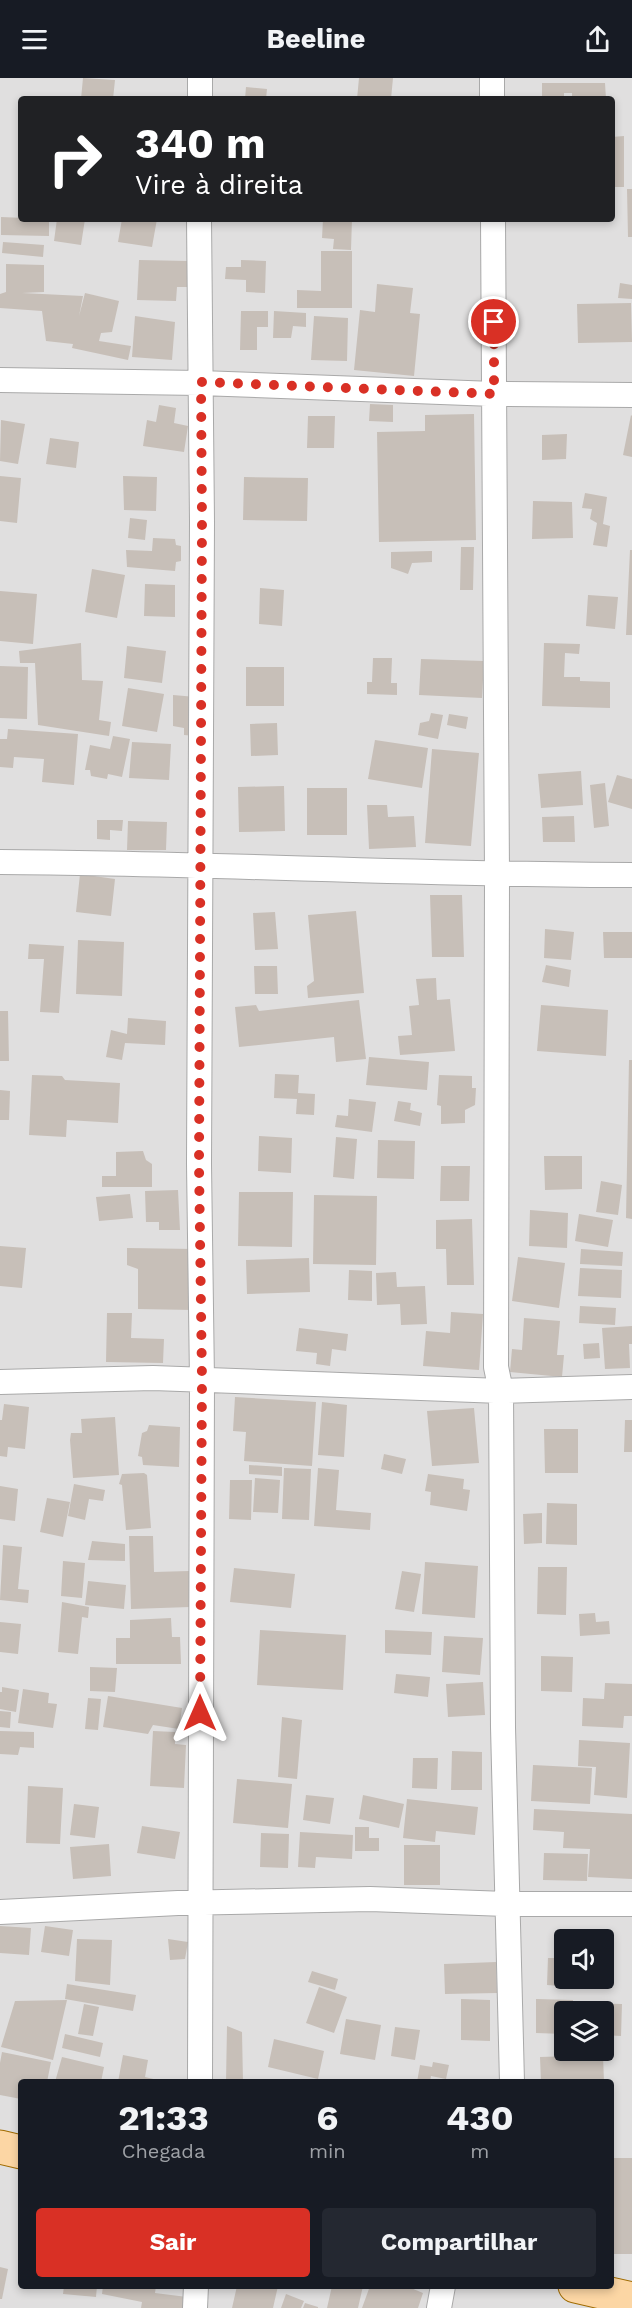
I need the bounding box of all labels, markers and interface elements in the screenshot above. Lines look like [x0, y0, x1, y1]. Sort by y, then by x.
icon: menu [18, 23, 51, 56]
text: Beeline [267, 23, 365, 55]
icon: share [581, 23, 614, 56]
text: 340 m [135, 119, 266, 168]
icon: right [36, 120, 114, 198]
text: Vire à direita [135, 169, 303, 201]
pin [468, 296, 519, 347]
icon: arrive [477, 305, 510, 338]
position arrow [168, 1681, 232, 1745]
map controls [554, 1929, 614, 2061]
button: sound [554, 1929, 614, 1989]
button: layers [554, 2001, 614, 2061]
text: 21:33 [118, 2097, 209, 2139]
text: 6 [316, 2097, 338, 2139]
text: 430 [446, 2097, 514, 2139]
text: Chegada [122, 2139, 205, 2163]
text: min [309, 2139, 346, 2163]
text: m [470, 2139, 489, 2163]
button: Sair [36, 2208, 310, 2277]
button: Compartilhar [322, 2208, 596, 2277]

